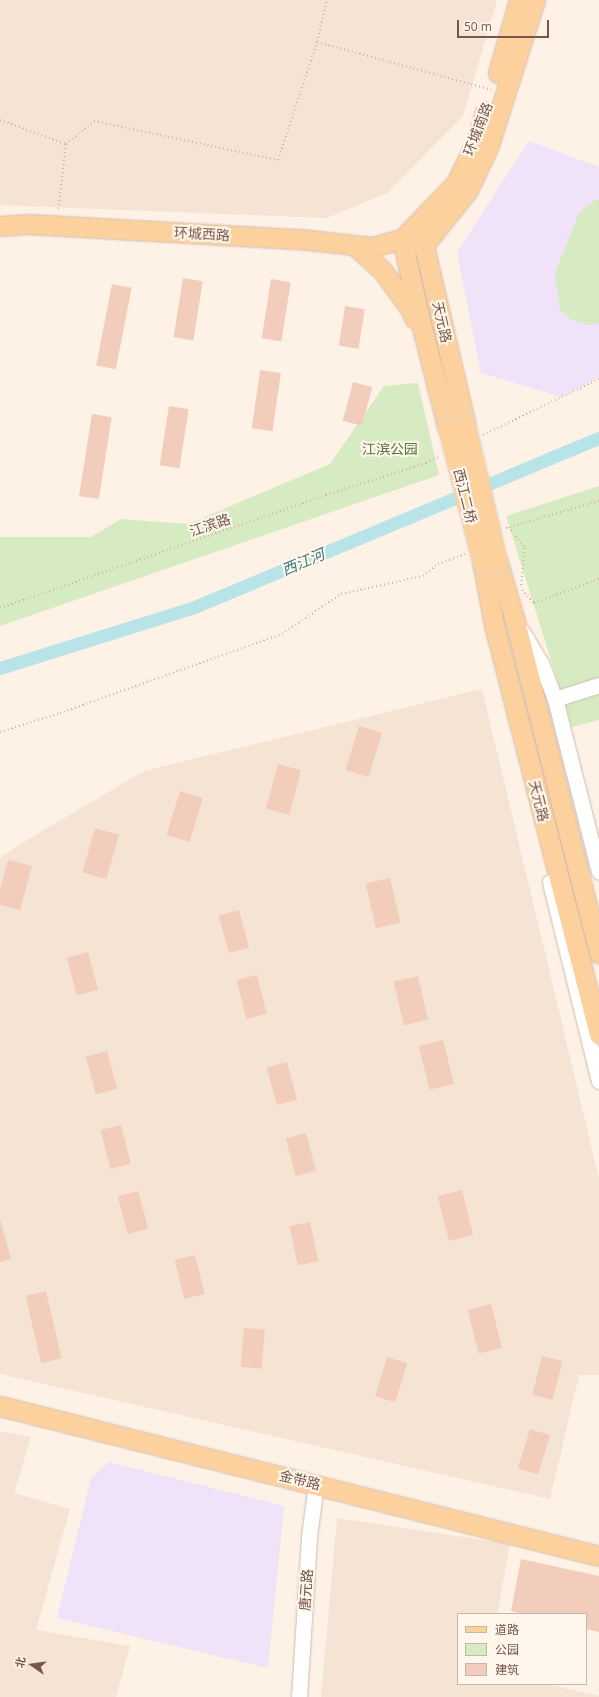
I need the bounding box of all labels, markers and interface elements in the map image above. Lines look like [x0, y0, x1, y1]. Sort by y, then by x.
scale bar [459, 12, 551, 38]
text: 50 m [464, 18, 492, 35]
street label: 环城南路 [460, 100, 496, 158]
street label: 环城西路 [174, 224, 230, 244]
street label: 天元路 [429, 300, 455, 344]
park label: 江滨公园 [362, 441, 418, 457]
street label: 西江二桥 [450, 467, 480, 525]
street label: 江滨路 [187, 510, 233, 540]
water label: 西江河 [279, 545, 327, 579]
street label: 天元路 [526, 779, 552, 823]
street label: 金带路 [278, 1467, 322, 1493]
street label: 唐元路 [296, 1568, 316, 1612]
legend [457, 1613, 587, 1685]
text: 道路 [495, 1621, 519, 1638]
text: 公园 [495, 1641, 519, 1658]
north arrow [12, 1645, 52, 1685]
text: 北 [11, 1655, 28, 1669]
text: 建筑 [495, 1661, 519, 1678]

